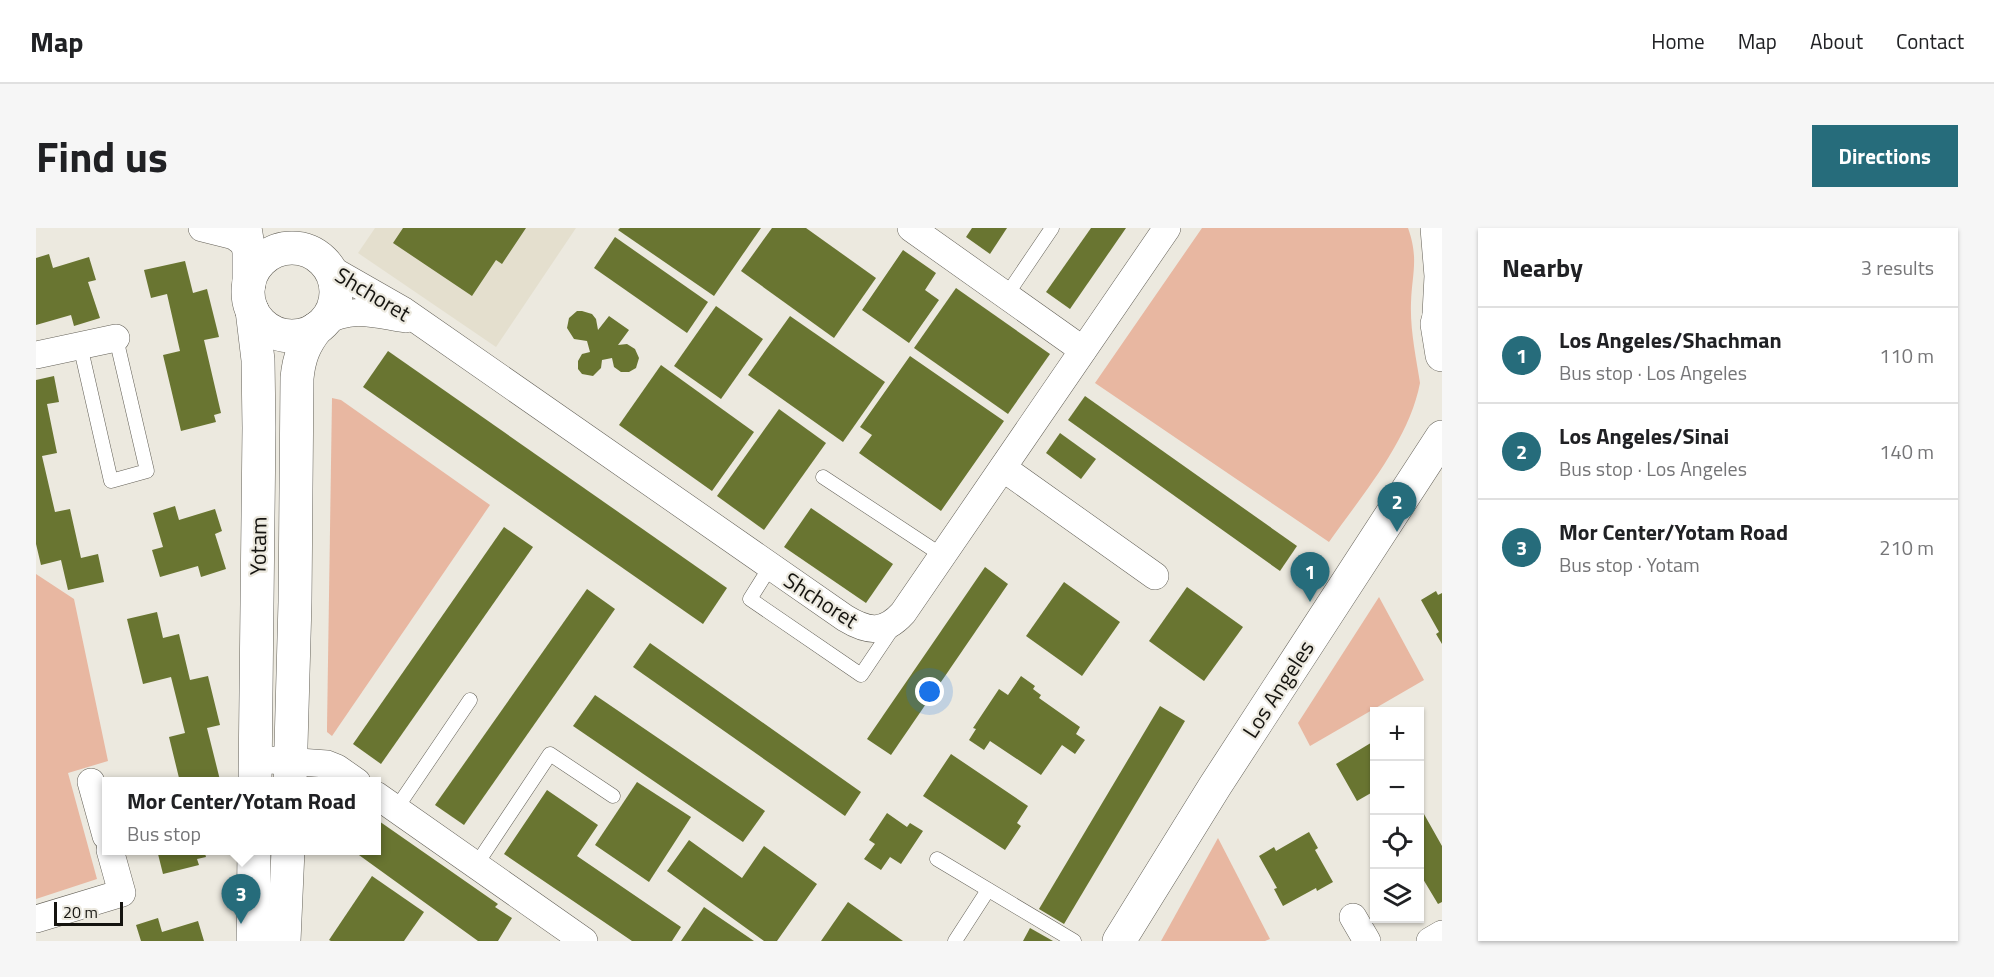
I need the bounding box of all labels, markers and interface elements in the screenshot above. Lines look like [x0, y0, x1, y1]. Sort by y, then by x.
text: Map [30, 20, 84, 63]
text: Home [1651, 25, 1705, 57]
text: Map [1738, 25, 1777, 57]
text: About [1810, 25, 1863, 57]
text: Contact [1896, 25, 1964, 57]
text: Find us [36, 124, 168, 188]
button: Directions [1812, 125, 1958, 187]
text: Nearby [1502, 248, 1583, 287]
text: 3 results [1861, 252, 1934, 283]
street label: Shchoret [329, 258, 418, 330]
text: Los Angeles/Shachman [1559, 323, 1782, 357]
text: 1 [1516, 340, 1527, 371]
text: 110 m [1879, 340, 1934, 371]
text: Bus stop · Los Angeles [1559, 357, 1747, 388]
text: Los Angeles/Sinai [1559, 419, 1729, 453]
text: 2 [1516, 436, 1527, 467]
text: 140 m [1879, 436, 1934, 467]
text: Bus stop · Los Angeles [1559, 453, 1747, 484]
pin: 2 [1378, 482, 1416, 532]
text: Mor Center/Yotam Road [1559, 515, 1788, 549]
street label: Yotam [240, 516, 276, 576]
text: 3 [1516, 532, 1527, 563]
text: 210 m [1879, 532, 1934, 563]
text: Bus stop · Yotam [1559, 549, 1700, 580]
pin: 1 [1290, 552, 1330, 602]
street label: Shchoret [777, 563, 865, 637]
street label: Los Angeles [1234, 633, 1322, 745]
your location [915, 677, 944, 706]
map controls [1370, 707, 1424, 923]
button: + [1370, 707, 1424, 761]
button: − [1370, 761, 1424, 815]
popup [102, 777, 381, 855]
text: Mor Center/Yotam Road [127, 784, 356, 818]
button: locate [1370, 815, 1424, 869]
text: Bus stop [127, 818, 201, 849]
button: layers [1370, 869, 1424, 923]
pin: 3 [222, 874, 260, 924]
scale bar [54, 899, 123, 926]
text: 20 m [63, 900, 98, 924]

